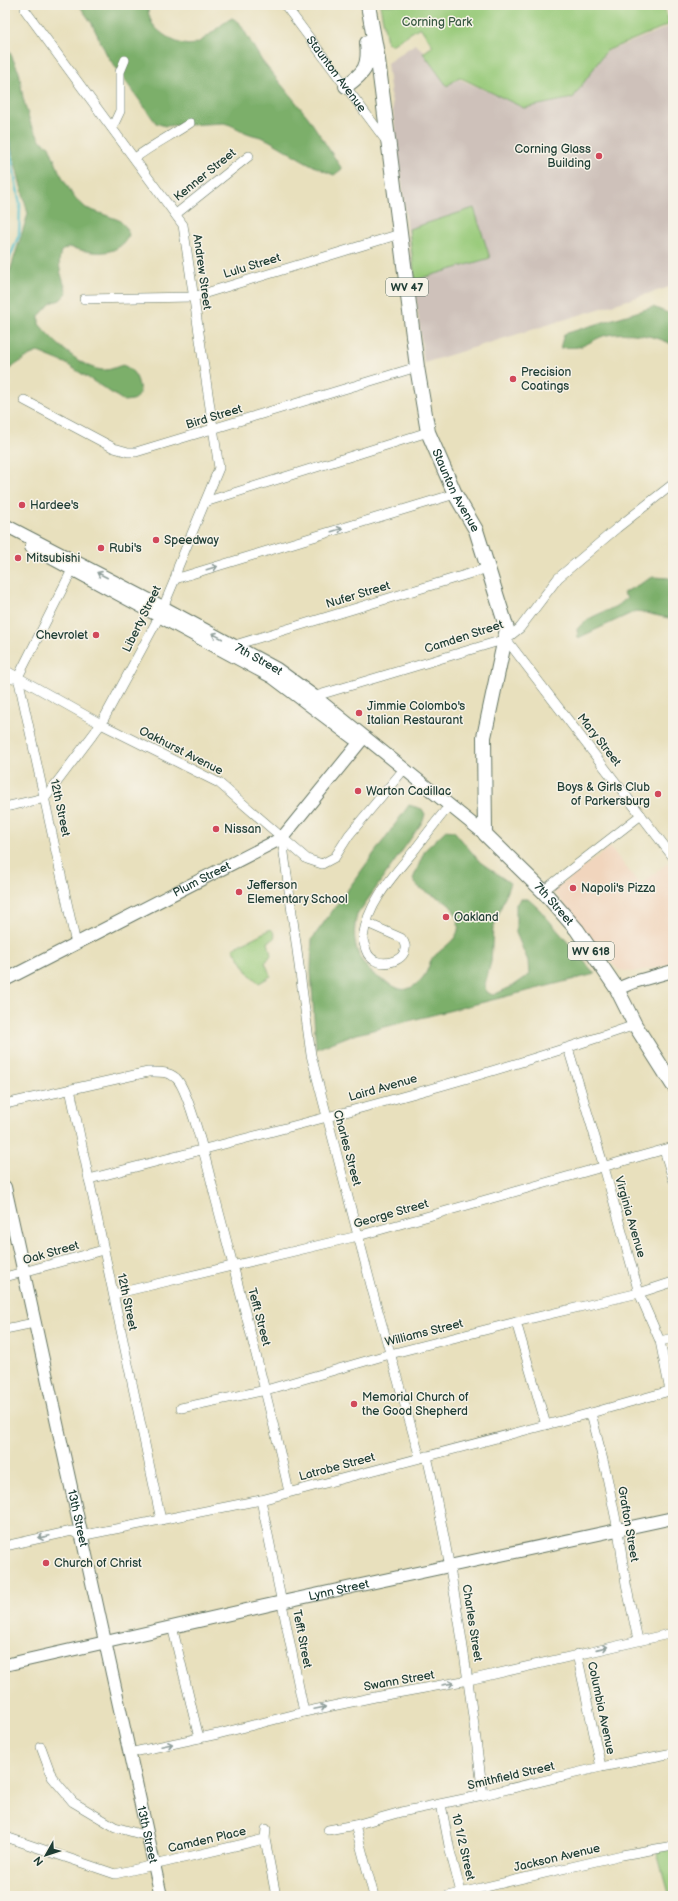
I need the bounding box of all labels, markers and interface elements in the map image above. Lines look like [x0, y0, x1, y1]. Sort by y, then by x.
park label: Corning Park [402, 15, 472, 30]
street label: Staunton Avenue [303, 33, 370, 115]
place label: Corning Glass Building [515, 142, 591, 171]
street label: Kenner Street [171, 145, 239, 205]
marker: Corning Glass Building [594, 151, 604, 161]
street label: Andrew Street [189, 233, 215, 311]
street label: Lulu Street [222, 250, 283, 282]
road number: WV 47 [386, 278, 428, 296]
place label: Precision Coatings [521, 365, 572, 394]
marker: Precision Coatings [508, 374, 518, 384]
street label: Bird Street [184, 401, 244, 433]
street label: Staunton Avenue [429, 446, 483, 535]
place label: Hardee's [30, 498, 79, 513]
marker: Hardee's [17, 500, 27, 510]
one-way arrow [330, 526, 343, 533]
place label: Speedway [164, 533, 220, 548]
marker: Speedway [151, 535, 161, 545]
place label: Rubi's [109, 541, 142, 556]
marker: Rubi's [96, 543, 106, 553]
place label: Mitsubishi [26, 551, 80, 566]
marker: Mitsubishi [13, 553, 23, 563]
one-way arrow [206, 564, 219, 571]
one-way arrow [97, 571, 109, 578]
street label: Nufer Street [324, 578, 392, 612]
street label: Liberty Street [119, 583, 165, 655]
street label: Camden Street [423, 617, 506, 657]
place label: Chevrolet [36, 628, 88, 643]
marker: Chevrolet [91, 630, 101, 640]
one-way arrow [211, 632, 223, 639]
street label: 7th Street [232, 640, 286, 678]
place label: Jimmie Colombo's Italian Restaurant [367, 699, 465, 728]
marker: Jimmie Colombo's Italian Restaurant [354, 708, 364, 718]
street label: Mary Street [574, 711, 624, 770]
street label: Oakhurst Avenue [136, 723, 226, 779]
street label: 12th Street [47, 778, 73, 838]
place label: Boys & Girls Club of Parkersburg [557, 780, 650, 809]
place label: Warton Cadillac [366, 784, 451, 799]
marker: Warton Cadillac [353, 786, 363, 796]
marker: Boys & Girls Club of Parkersburg [653, 789, 663, 799]
place label: Nissan [224, 822, 262, 837]
marker: Nissan [211, 824, 221, 834]
street label: Plum Street [170, 858, 233, 900]
place label: Jefferson Elementary School [247, 878, 348, 907]
street label: 7th Street [531, 879, 577, 929]
place label: Napoli's Pizza [581, 881, 656, 896]
marker: Napoli's Pizza [568, 883, 578, 893]
marker: Jefferson Elementary School [234, 887, 244, 897]
place label: Oakland [454, 910, 499, 925]
marker: Oakland [441, 912, 451, 922]
road number: WV 618 [568, 942, 614, 960]
street label: Laird Avenue [347, 1071, 419, 1105]
street label: Charles Street [330, 1108, 364, 1188]
street label: Virginia Avenue [611, 1175, 649, 1259]
street label: George Street [352, 1196, 430, 1232]
street label: Oak Street [21, 1238, 81, 1268]
street label: 12th Street [114, 1272, 140, 1332]
street label: Tefft Street [244, 1286, 274, 1348]
street label: Williams Street [383, 1316, 465, 1350]
place label: Memorial Church of the Good Shepherd [362, 1390, 469, 1419]
marker: Memorial Church of the Good Shepherd [349, 1399, 359, 1409]
street label: Latrobe Street [298, 1450, 377, 1484]
street label: Grafton Street [614, 1485, 642, 1563]
street label: 13th Street [64, 1488, 92, 1549]
one-way arrow [37, 1534, 50, 1542]
place label: Church of Christ [54, 1556, 142, 1571]
marker: Church of Christ [41, 1558, 51, 1568]
street label: Lynn Street [307, 1576, 371, 1604]
street label: Charles Street [458, 1583, 486, 1663]
street label: Tefft Street [289, 1608, 315, 1670]
one-way arrow [595, 1644, 608, 1652]
street label: Columbia Avenue [584, 1660, 618, 1756]
street label: Swann Street [362, 1667, 436, 1695]
one-way arrow [441, 1679, 454, 1687]
one-way arrow [314, 1704, 327, 1712]
one-way arrow [160, 1740, 173, 1748]
street label: Smithfield Street [466, 1759, 556, 1793]
street label: 13th Street [134, 1804, 161, 1865]
street label: 10 1/2 Street [448, 1812, 478, 1882]
street label: Camden Place [166, 1824, 248, 1856]
north arrow [26, 1835, 66, 1875]
street label: Jackson Avenue [512, 1841, 602, 1875]
text: N [31, 1854, 46, 1868]

